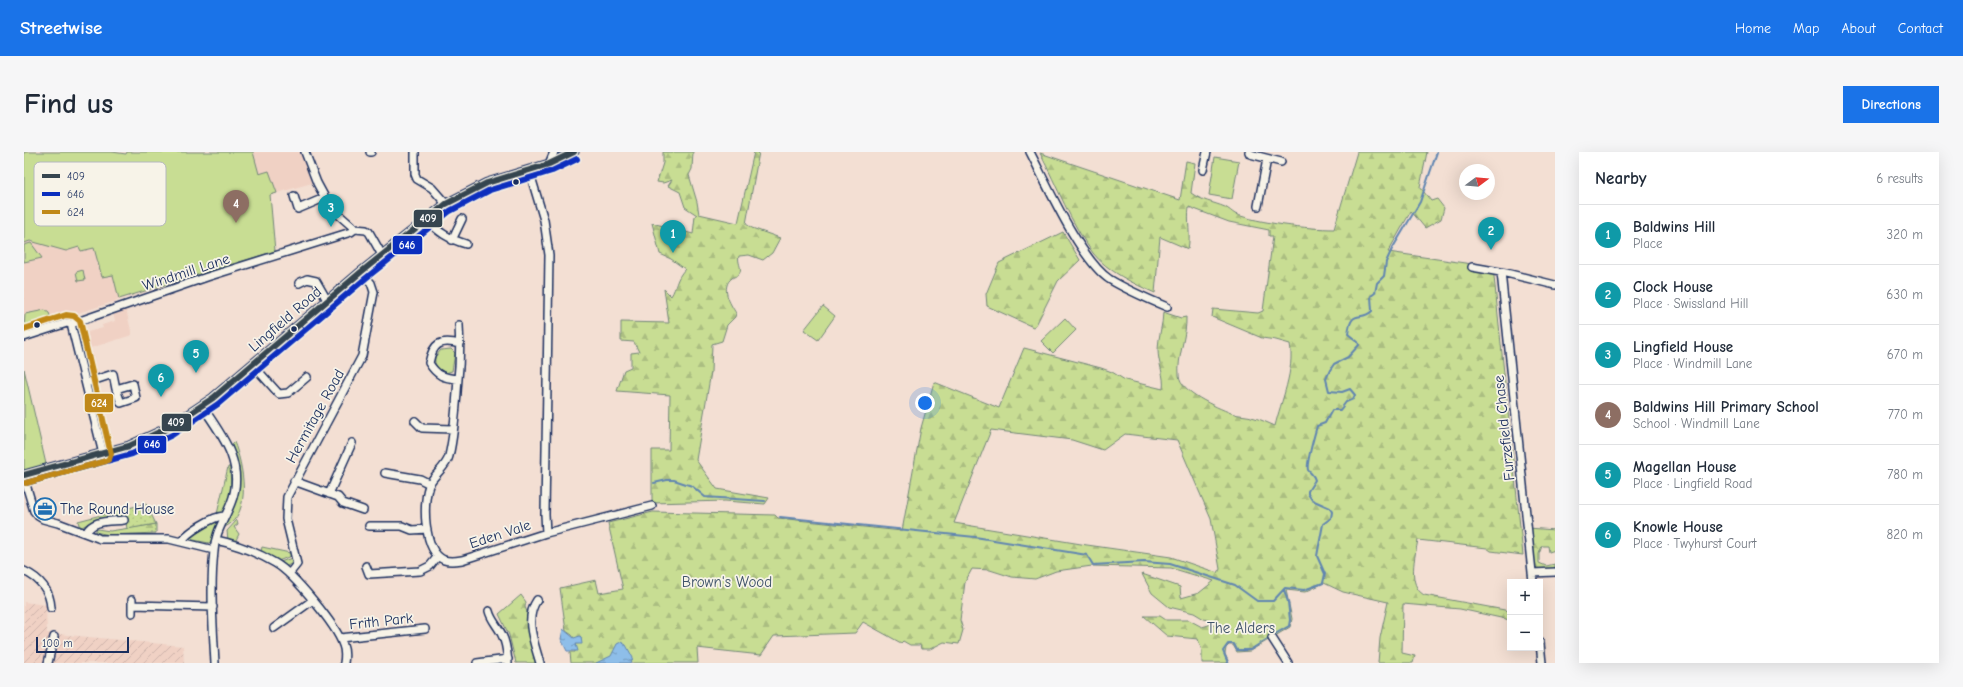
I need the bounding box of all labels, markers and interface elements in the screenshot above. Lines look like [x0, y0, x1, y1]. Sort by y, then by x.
text: Streetwise [20, 17, 102, 39]
text: Home [1735, 20, 1771, 37]
text: Map [1793, 20, 1819, 37]
text: About [1841, 20, 1876, 37]
text: Contact [1898, 20, 1943, 37]
button: Directions [1843, 86, 1939, 123]
text: Find us [24, 88, 113, 120]
legend [34, 162, 166, 226]
north arrow [1459, 164, 1495, 200]
text: Nearby [1595, 169, 1646, 188]
text: 409 [67, 170, 85, 183]
text: 6 results [1876, 171, 1923, 186]
unlabelled marker [511, 177, 521, 187]
text: 646 [67, 188, 84, 201]
pin: 4 [223, 190, 249, 223]
pin: 3 [318, 194, 344, 227]
text: 624 [67, 206, 84, 219]
line badge: 409 [413, 209, 443, 228]
text: 409 [419, 212, 437, 225]
pin: 2 [1478, 217, 1504, 250]
text: Baldwins Hill [1633, 218, 1715, 236]
pin: 1 [660, 220, 686, 253]
text: 1 [1605, 227, 1611, 242]
text: 320 m [1887, 227, 1923, 242]
line badge: 646 [392, 235, 423, 255]
text: Place [1633, 236, 1663, 251]
text: 646 [399, 239, 416, 252]
street label: Windmill Lane [140, 249, 232, 295]
text: Clock House [1633, 278, 1713, 296]
street label: Lingfield Road [245, 282, 325, 356]
text: 2 [1605, 287, 1611, 302]
text: 630 m [1886, 287, 1923, 302]
text: Place · Swissland Hill [1633, 296, 1748, 311]
unlabelled marker [32, 320, 42, 330]
unlabelled marker [289, 324, 299, 334]
text: Lingfield House [1633, 338, 1733, 356]
pin: 5 [183, 340, 209, 373]
text: 3 [1605, 347, 1611, 362]
text: 670 m [1887, 347, 1923, 362]
text: Place · Windmill Lane [1633, 356, 1752, 371]
pin: 6 [148, 364, 174, 397]
street label: Hermitage Road [282, 366, 348, 466]
street label: Furzefield Chase [1489, 374, 1518, 482]
line badge: 624 [84, 393, 114, 413]
your location [915, 393, 935, 413]
text: 624 [91, 397, 107, 410]
text: Baldwins Hill Primary School [1633, 398, 1819, 416]
text: 4 [1605, 407, 1611, 422]
text: 770 m [1888, 407, 1923, 422]
line badge: 409 [161, 413, 192, 432]
text: 409 [167, 416, 185, 429]
text: School · Windmill Lane [1633, 416, 1760, 431]
line badge: 646 [137, 435, 167, 454]
text: 646 [144, 438, 161, 451]
text: Magellan House [1633, 458, 1736, 476]
text: 5 [1605, 467, 1611, 482]
text: 780 m [1887, 467, 1923, 482]
text: Place · Lingfield Road [1633, 476, 1752, 491]
office icon: The Round House [32, 496, 58, 522]
place label: The Round House [60, 500, 175, 518]
street label: Eden Vale [467, 515, 533, 552]
text: Knowle House [1633, 518, 1723, 536]
text: 6 [1605, 527, 1611, 542]
text: 820 m [1886, 527, 1923, 542]
text: Place · Twyhurst Court [1633, 536, 1757, 551]
park label: Brown's Wood [682, 573, 772, 591]
map controls [1507, 579, 1543, 651]
button: + [1507, 579, 1543, 615]
street label: Frith Park [348, 609, 415, 633]
button: − [1507, 615, 1543, 651]
park label: The Alders [1207, 619, 1275, 637]
scale bar [36, 635, 129, 654]
text: 100 m [42, 637, 73, 650]

